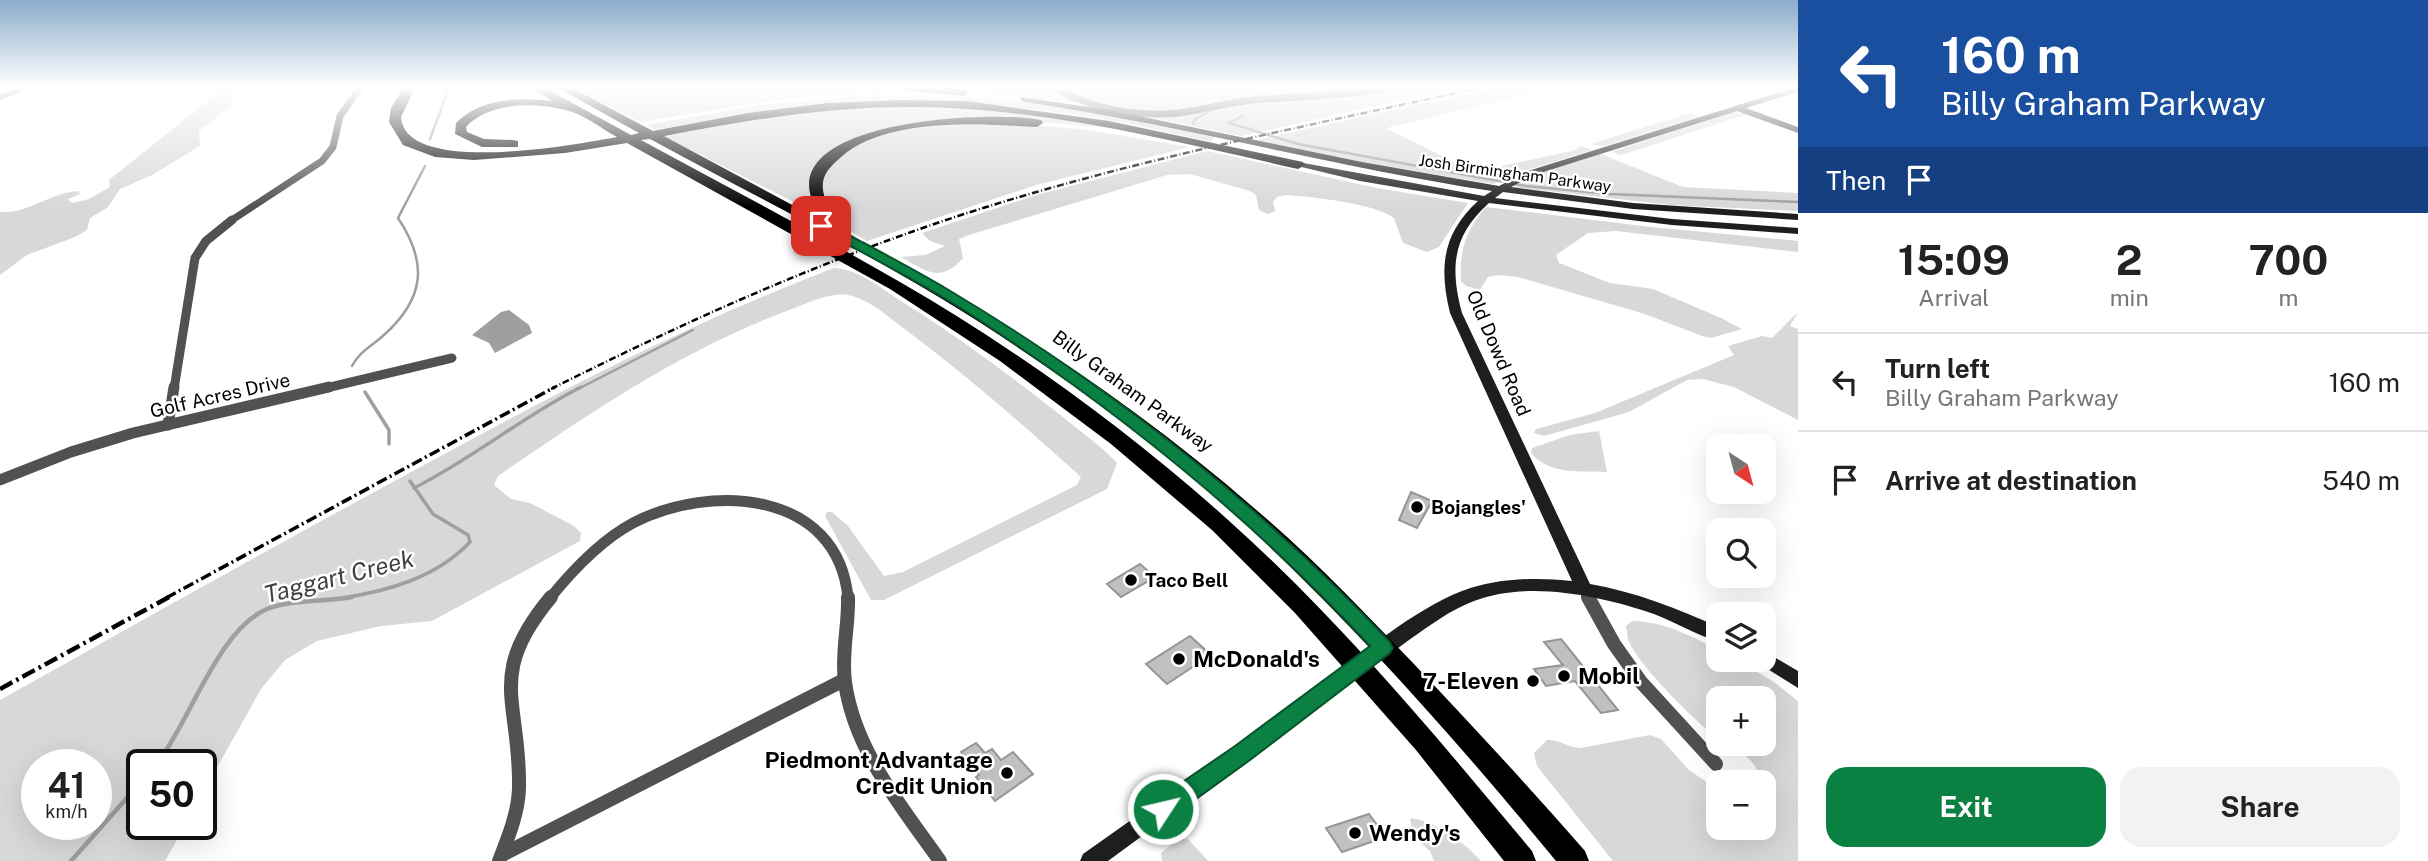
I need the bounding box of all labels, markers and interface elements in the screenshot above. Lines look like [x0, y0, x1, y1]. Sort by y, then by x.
text: 160 m [1941, 26, 2081, 84]
icon: left [1826, 28, 1917, 119]
text: Billy Graham Parkway [1941, 85, 2266, 122]
street label: Josh Birmingham Parkway [1417, 151, 1613, 196]
icon: arrive [1900, 161, 1938, 199]
text: Then [1826, 165, 1886, 196]
pin [791, 196, 851, 256]
icon: arrive [802, 207, 840, 245]
text: 15:09 [1898, 235, 2010, 284]
text: 2 [2116, 235, 2143, 284]
text: 700 [2248, 235, 2328, 284]
text: Arrival [1918, 284, 1989, 311]
text: min [2110, 284, 2149, 311]
text: m [2278, 284, 2298, 311]
street label: Old Dowd Road [1463, 287, 1535, 419]
street label: Billy Graham Parkway [1049, 325, 1217, 457]
text: Turn left [1885, 353, 1990, 384]
icon: left [1826, 363, 1864, 401]
text: 160 m [2329, 367, 2400, 398]
street label: Golf Acres Drive [148, 368, 292, 422]
text: Billy Graham Parkway [1885, 384, 2118, 411]
north arrow [1706, 434, 1776, 504]
map controls [1706, 434, 1776, 840]
icon: arrive [1826, 461, 1864, 499]
text: Arrive at destination [1885, 465, 2137, 496]
text: 540 m [2322, 465, 2400, 496]
place label: Bojangles' [1431, 496, 1526, 518]
marker: Bojangles' [1409, 499, 1425, 515]
button: search [1706, 518, 1776, 588]
water label: Taggart Creek [261, 544, 416, 608]
place label: Taco Bell [1145, 569, 1228, 591]
marker: Taco Bell [1123, 572, 1139, 588]
button: layers [1706, 602, 1776, 672]
place label: McDonald's [1193, 645, 1320, 672]
marker: McDonald's [1171, 651, 1187, 667]
place label: Mobil [1578, 662, 1640, 689]
place label: 7-Eleven [1423, 667, 1519, 694]
marker: Mobil [1556, 668, 1572, 684]
marker: 7-Eleven [1525, 673, 1541, 689]
button: + [1706, 686, 1776, 756]
place label: Piedmont Advantage Credit Union [765, 746, 993, 799]
speed limit sign: 50 [126, 749, 217, 840]
text: 41 [48, 765, 85, 806]
marker: Piedmont Advantage Credit Union [999, 765, 1015, 781]
button: Exit [1826, 767, 2106, 847]
button: Share [2120, 767, 2400, 847]
button: − [1706, 770, 1776, 840]
position arrow [1126, 772, 1200, 846]
text: km/h [45, 801, 88, 822]
place label: Wendy's [1369, 819, 1461, 846]
marker: Wendy's [1347, 825, 1363, 841]

